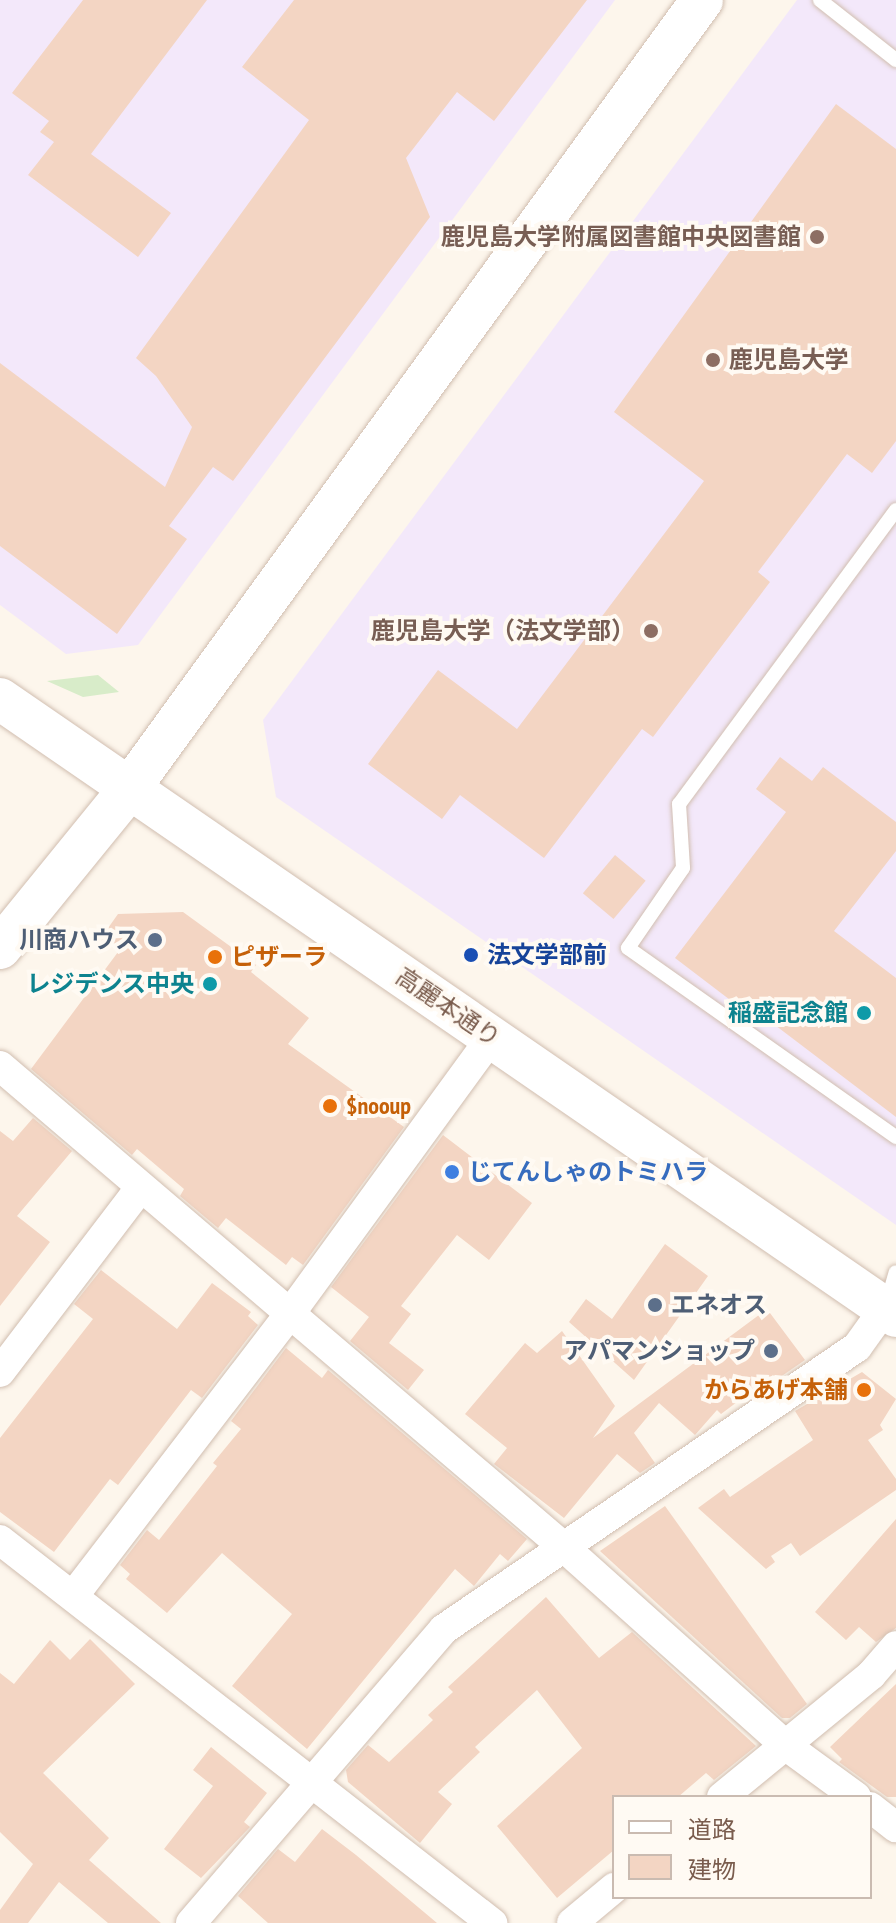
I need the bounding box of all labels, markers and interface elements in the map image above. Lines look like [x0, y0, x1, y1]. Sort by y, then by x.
place label: 鹿児島大学附属図書館中央図書館 [441, 223, 801, 251]
marker: 鹿児島大学附属図書館中央図書館 [808, 228, 826, 246]
place label: 鹿児島大学 [729, 346, 849, 374]
marker: 鹿児島大学 [704, 351, 722, 369]
place label: 鹿児島大学（法文学部） [371, 617, 635, 645]
marker: 鹿児島大学（法文学部） [642, 622, 660, 640]
place label: 川商ハウス [19, 926, 139, 954]
marker: 川商ハウス [146, 931, 164, 949]
place label: 法文学部前 [487, 941, 607, 969]
place label: ピザーラ [231, 943, 327, 971]
marker: 法文学部前 [462, 946, 480, 964]
marker: ピザーラ [206, 948, 224, 966]
street label: 高麗本通り [390, 962, 506, 1052]
place label: レジデンス中央 [26, 970, 194, 998]
marker: レジデンス中央 [201, 975, 219, 993]
place label: 稲盛記念館 [728, 999, 848, 1027]
marker: 稲盛記念館 [855, 1004, 873, 1022]
place label: $nooup [346, 1092, 411, 1120]
marker: $nooup [321, 1097, 339, 1115]
place label: じてんしゃのトミハラ [468, 1158, 708, 1186]
marker: じてんしゃのトミハラ [443, 1163, 461, 1181]
place label: エネオス [671, 1291, 767, 1319]
marker: エネオス [646, 1296, 664, 1314]
place label: アパマンショップ [563, 1337, 755, 1365]
marker: アパマンショップ [762, 1342, 780, 1360]
place label: からあげ本舗 [704, 1376, 848, 1404]
marker: からあげ本舗 [855, 1381, 873, 1399]
legend [612, 1795, 872, 1899]
text: 道路 [688, 1814, 736, 1845]
text: 建物 [688, 1854, 736, 1885]

